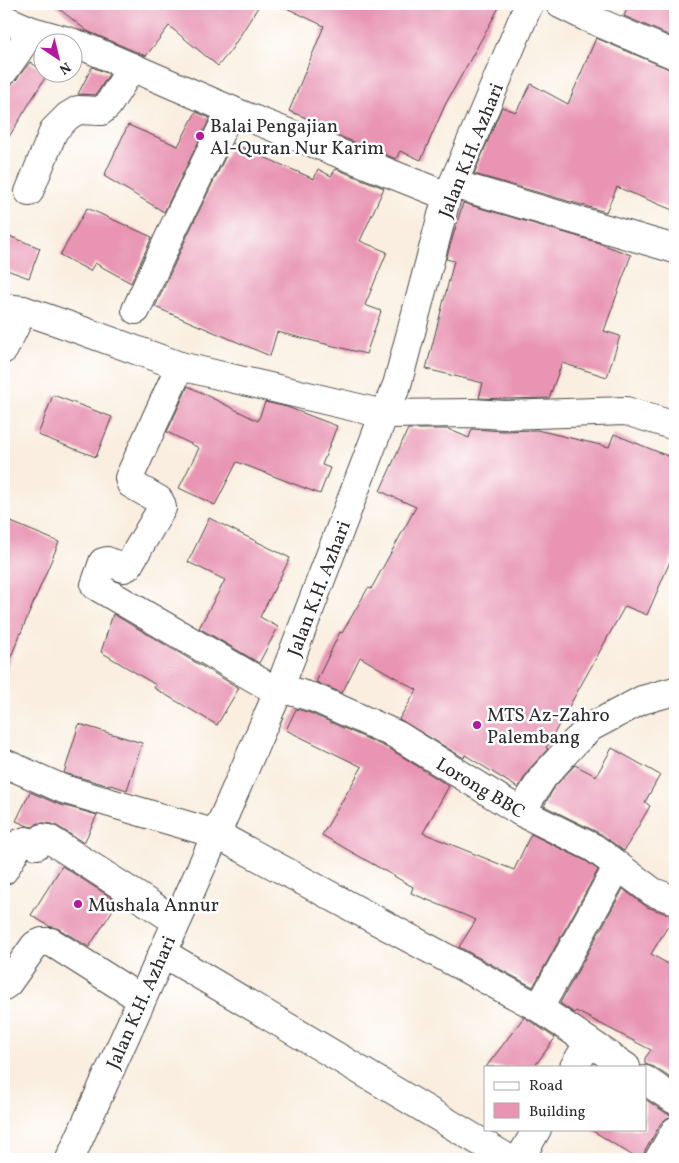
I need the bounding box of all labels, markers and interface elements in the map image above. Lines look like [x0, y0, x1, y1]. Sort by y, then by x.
north arrow [32, 32, 82, 82]
text: N [55, 57, 74, 78]
street label: Jalan K.H. Azhari [433, 79, 511, 222]
place label: Balai Pengajian Al-Quran Nur Karim [210, 114, 384, 162]
marker: Balai Pengajian Al-Quran Nur Karim [194, 130, 206, 142]
street label: Jalan K.H. Azhari [282, 517, 358, 660]
place label: MTS Az-Zahro Palembang [487, 703, 610, 751]
marker: MTS Az-Zahro Palembang [471, 719, 483, 731]
street label: Lorong BBC [431, 752, 529, 826]
place label: Mushala Annur [88, 893, 219, 919]
marker: Mushala Annur [72, 898, 84, 910]
street label: Jalan K.H. Azhari [101, 932, 183, 1074]
legend [484, 1066, 646, 1130]
text: Road [529, 1076, 563, 1097]
text: Building [529, 1102, 586, 1123]

